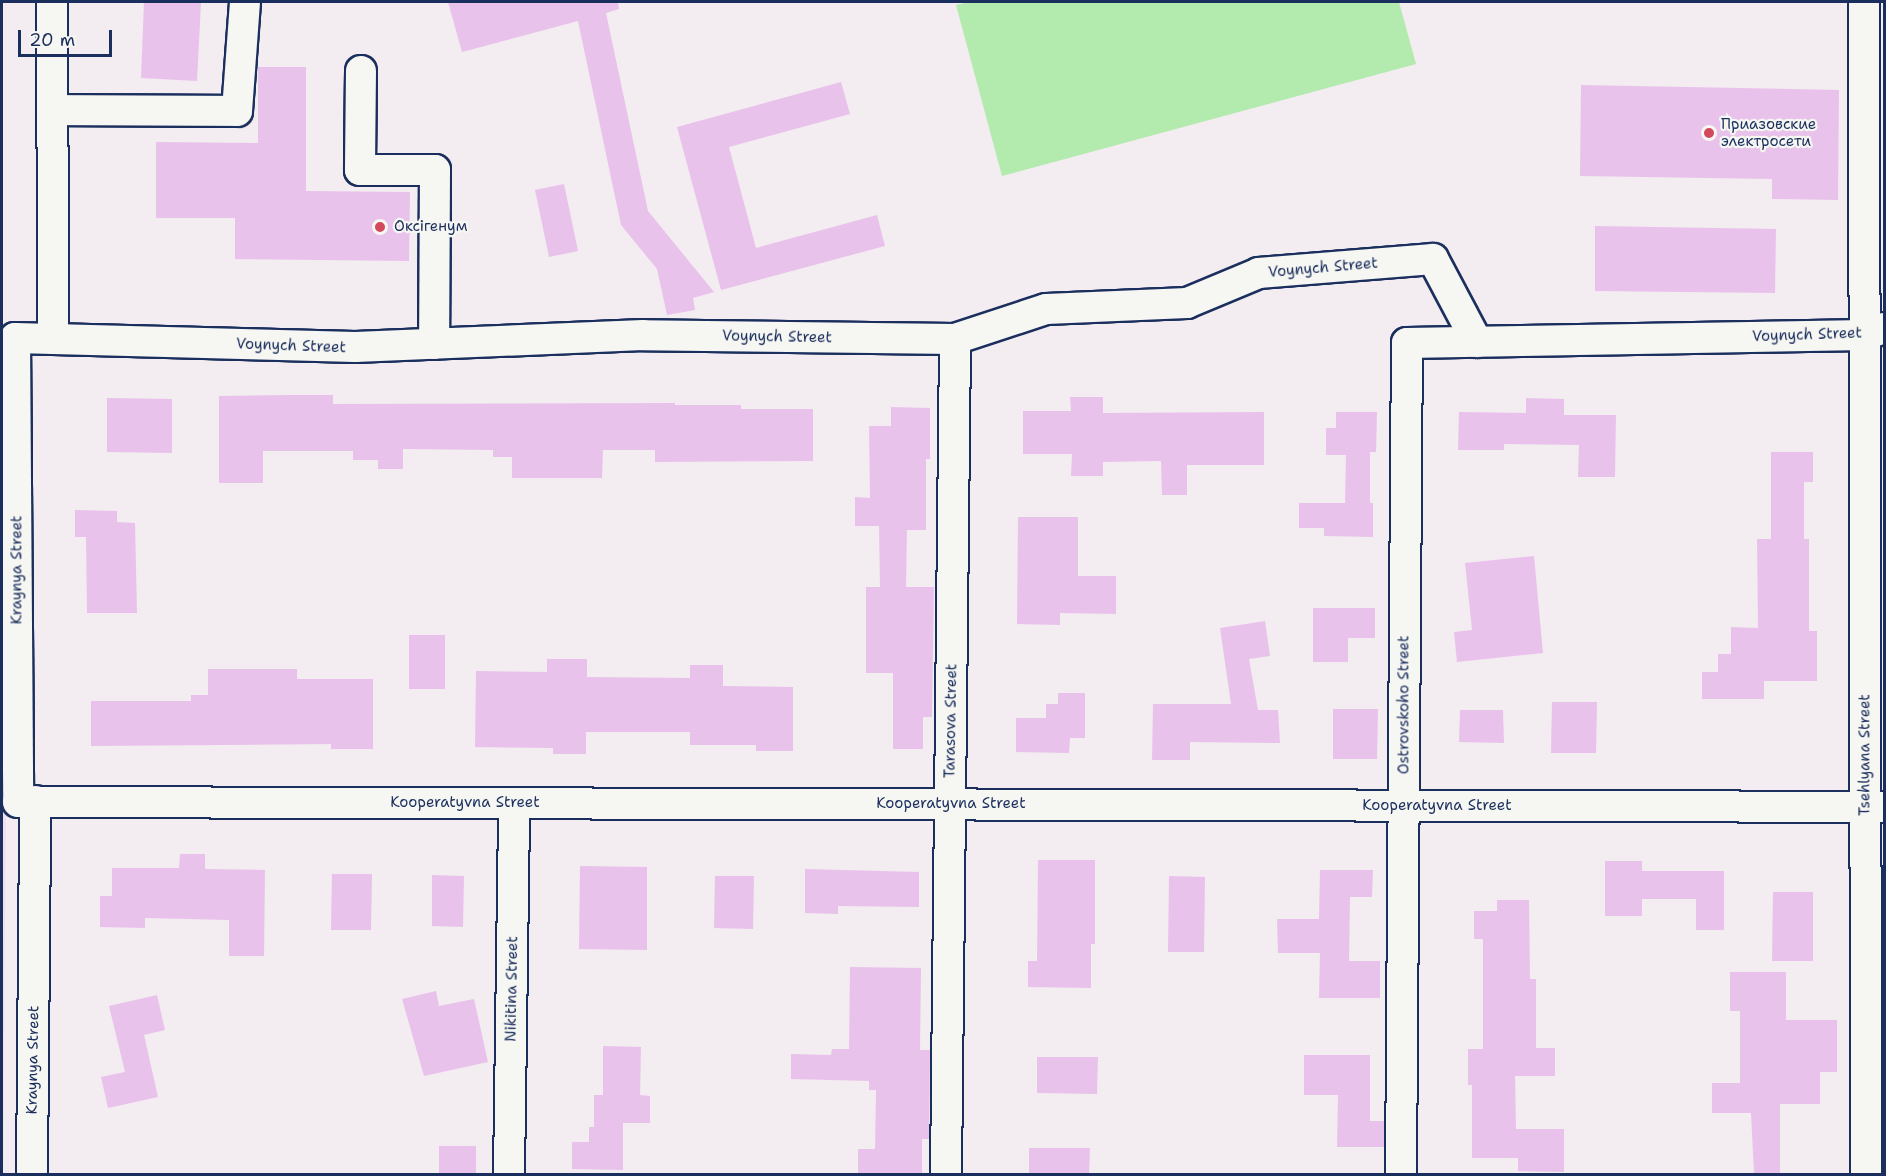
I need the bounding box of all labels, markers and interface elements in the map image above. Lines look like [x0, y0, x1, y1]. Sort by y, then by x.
scale bar [21, 18, 116, 56]
text: 20 m [29, 28, 75, 52]
place label: Приазовские электросети [1721, 115, 1816, 150]
marker: Приазовские электросети [1702, 126, 1716, 140]
marker: Оксігенум [371, 218, 389, 236]
place label: Оксігенум [394, 218, 467, 236]
street label: Voynych Street [1267, 254, 1379, 282]
street label: Voynych Street [1752, 324, 1862, 346]
street label: Voynych Street [722, 327, 832, 347]
street label: Voynych Street [236, 335, 346, 357]
street label: Kraynya Street [8, 516, 26, 624]
street label: Ostrovskoho Street [1395, 636, 1413, 774]
street label: Tarasova Street [941, 664, 961, 778]
street label: Tsehlyana Street [1856, 694, 1874, 816]
street label: Kooperatyvna Street [390, 794, 540, 812]
street label: Kooperatyvna Street [876, 795, 1026, 813]
street label: Kooperatyvna Street [1362, 797, 1512, 815]
street label: Nikitina Street [502, 936, 522, 1042]
street label: Kraynya Street [23, 1005, 43, 1115]

